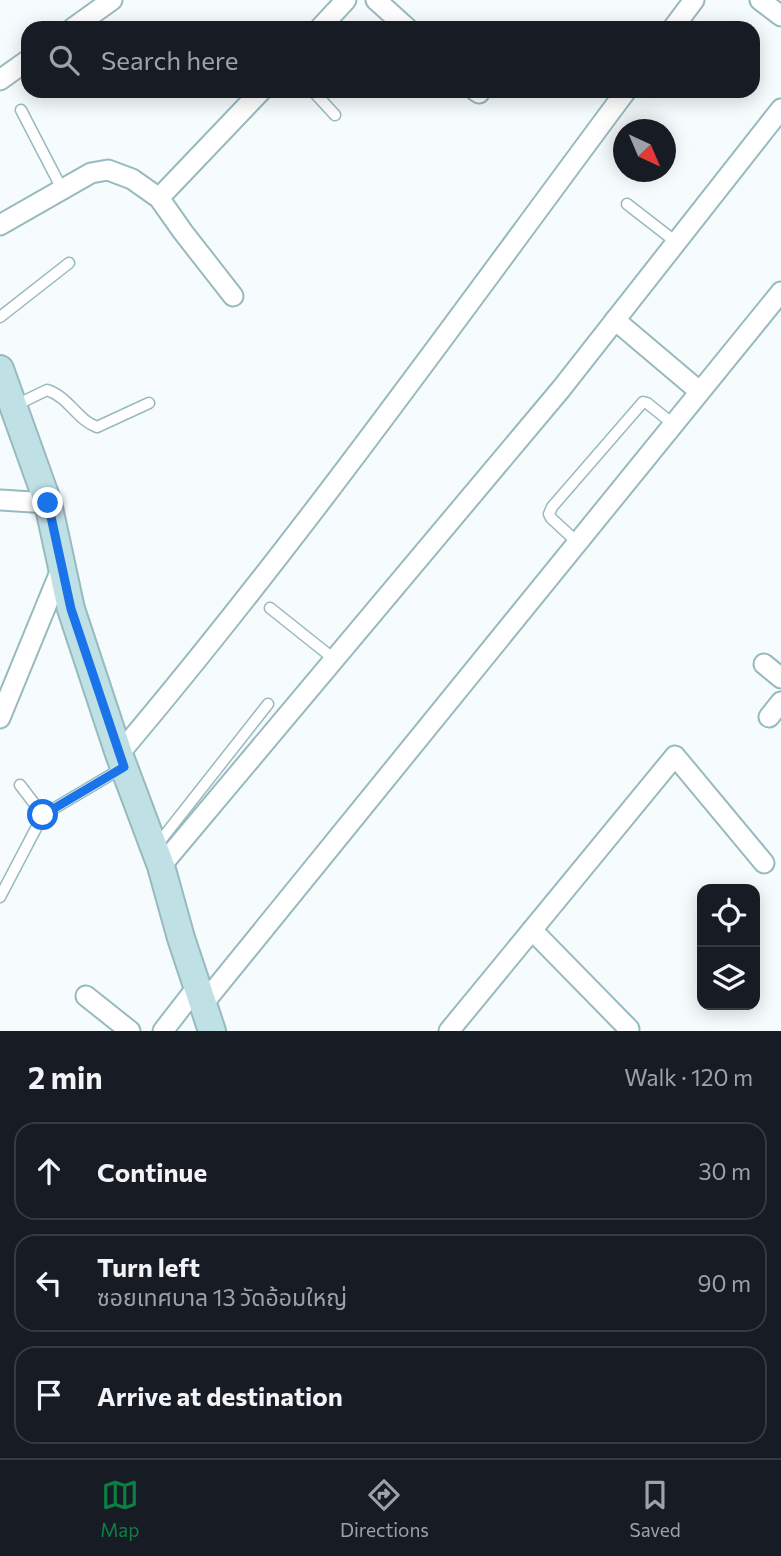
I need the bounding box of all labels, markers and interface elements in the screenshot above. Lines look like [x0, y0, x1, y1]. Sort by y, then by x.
search box [21, 21, 760, 98]
icon: search [45, 41, 83, 79]
text: Search here [101, 44, 239, 75]
north arrow [613, 119, 676, 182]
route end [32, 487, 63, 518]
route start [27, 799, 58, 830]
map controls [697, 884, 760, 1010]
button: locate [697, 884, 760, 947]
button: layers [697, 947, 760, 1010]
text: 2 min [28, 1058, 103, 1095]
text: Walk · 120 m [624, 1063, 753, 1091]
icon: ahead [30, 1152, 68, 1190]
text: Continue [97, 1156, 207, 1187]
text: 30 m [698, 1157, 751, 1185]
text: Turn left [97, 1251, 200, 1282]
icon: left [30, 1264, 68, 1302]
text: 90 m [698, 1269, 751, 1297]
text: ซอยเทศบาล 13 วัดอ้อมใหญ่ [97, 1283, 347, 1311]
icon: arrive [30, 1376, 68, 1414]
text: Arrive at destination [97, 1380, 343, 1411]
tab: Map [100, 1476, 139, 1541]
tab: Directions [340, 1476, 429, 1541]
tab: Saved [629, 1476, 681, 1541]

